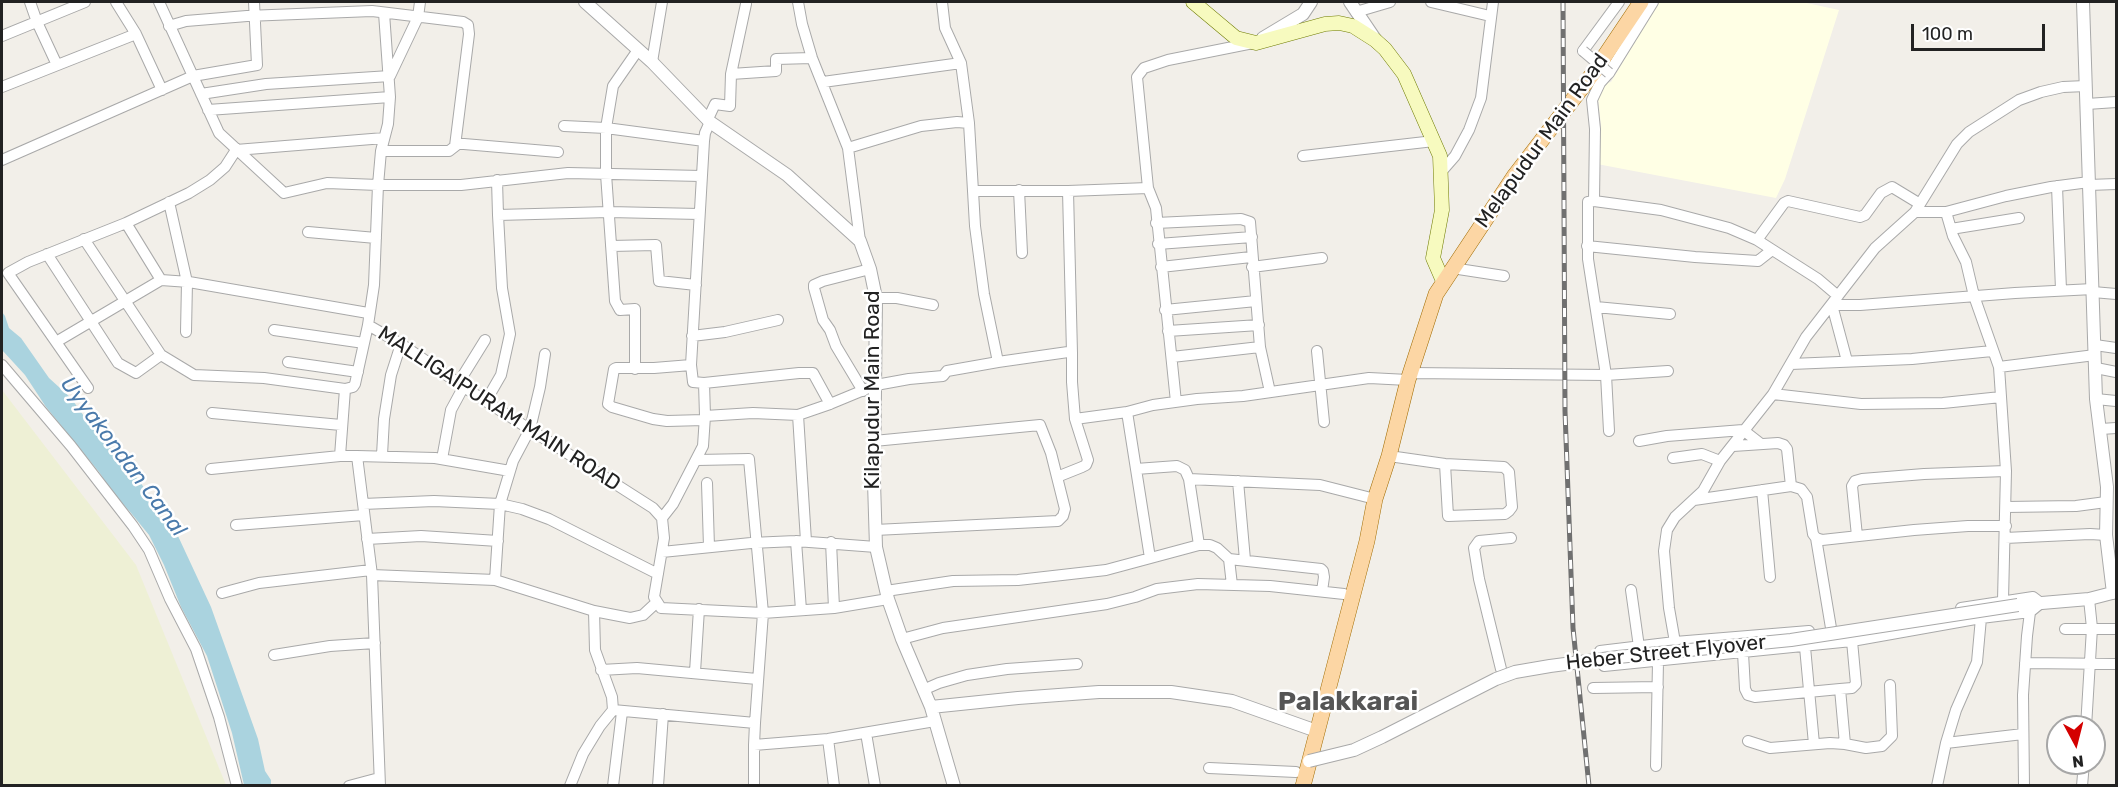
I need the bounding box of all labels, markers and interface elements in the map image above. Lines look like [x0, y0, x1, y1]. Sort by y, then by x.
scale bar [1914, 12, 2048, 50]
text: 100 m [1922, 23, 1973, 45]
street label: Melapudur Main Road [1470, 49, 1614, 233]
street label: Kilapudur Main Road [860, 291, 886, 489]
street label: MALLIGAIPURAM MAIN ROAD [373, 321, 625, 497]
water label: Uyyakondan Canal [54, 372, 192, 542]
street label: Heber Street Flyover [1565, 630, 1767, 676]
district label: Palakkarai [1278, 686, 1418, 718]
north arrow [2046, 715, 2106, 775]
text: N [2071, 751, 2085, 772]

